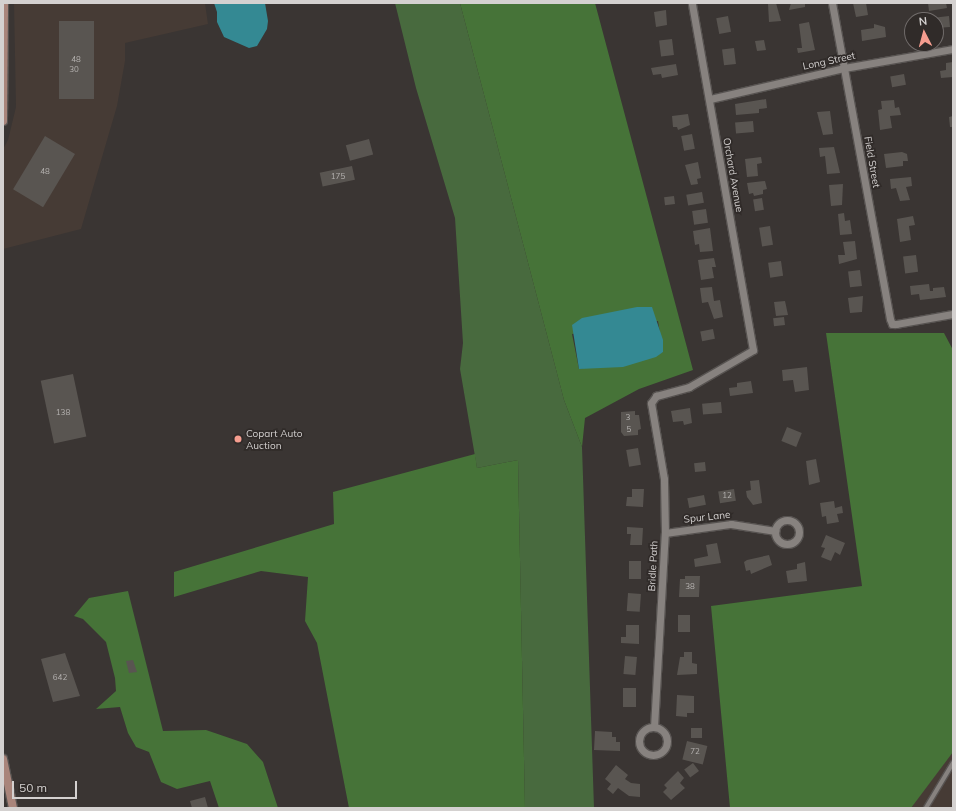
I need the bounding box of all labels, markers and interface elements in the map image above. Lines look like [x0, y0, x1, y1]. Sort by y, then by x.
north arrow [904, 12, 944, 52]
text: N [918, 14, 928, 28]
street label: Long Street [802, 50, 856, 72]
house number: 48 [71, 55, 81, 65]
house number: 30 [69, 65, 79, 75]
street label: Field Street [862, 135, 882, 189]
street label: Orchard Avenue [721, 137, 745, 213]
house number: 48 [40, 167, 50, 177]
house number: 175 [331, 172, 345, 182]
house number: 138 [56, 408, 70, 418]
house number: 3 [626, 413, 630, 423]
house number: 5 [627, 425, 631, 435]
place label: Copart Auto Auction [246, 427, 302, 450]
marker: Copart Auto Auction [233, 434, 243, 444]
house number: 12 [722, 491, 732, 501]
street label: Spur Lane [683, 509, 731, 525]
street label: Bridle Path [646, 540, 660, 592]
house number: 38 [685, 582, 695, 592]
house number: 642 [53, 673, 67, 683]
house number: 72 [690, 747, 700, 757]
scale bar [14, 773, 79, 799]
text: 50 m [19, 780, 47, 795]

